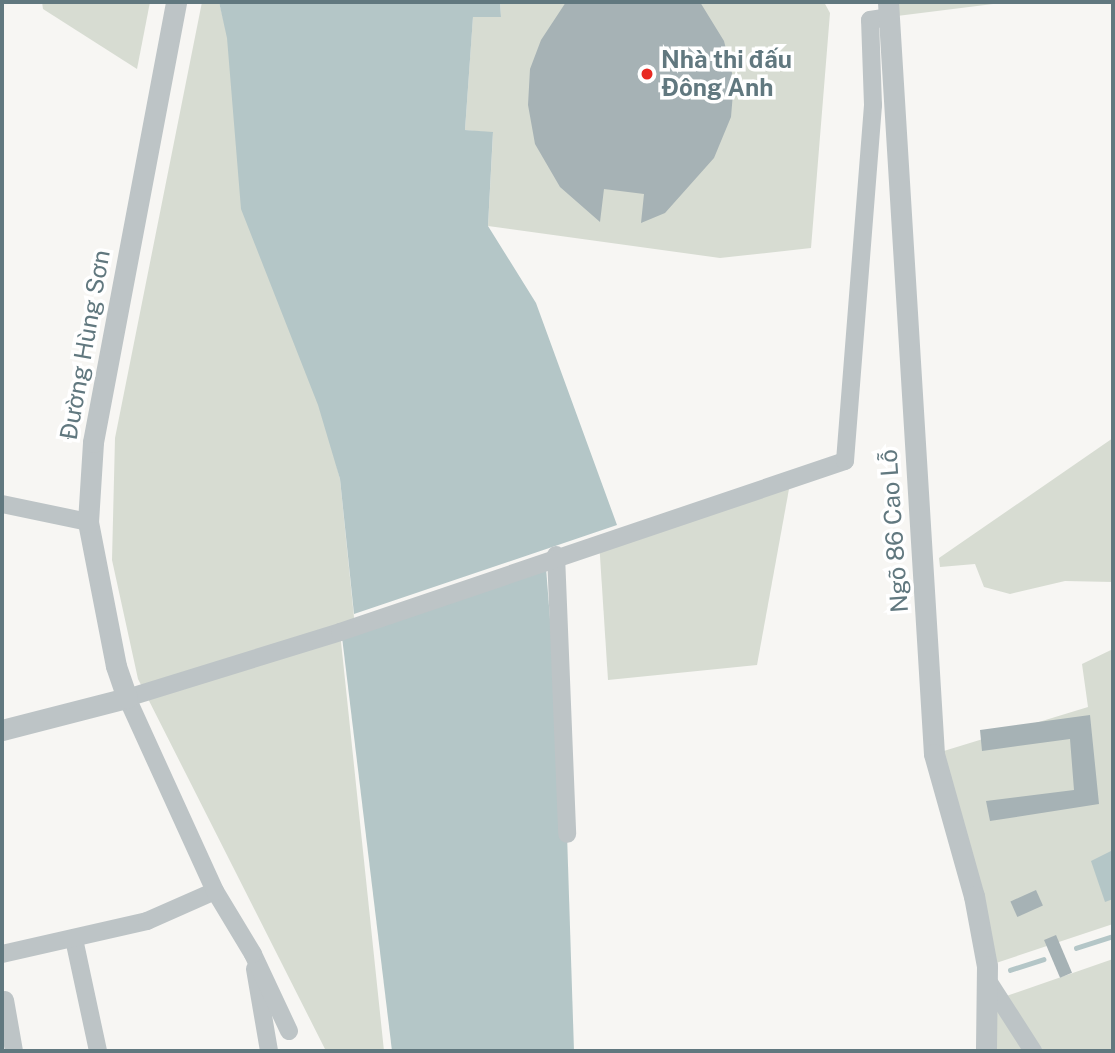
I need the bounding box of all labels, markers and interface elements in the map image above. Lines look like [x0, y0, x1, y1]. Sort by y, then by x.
place label: Nhà thi đấu Đông Anh [661, 46, 792, 102]
marker: Nhà thi đấu Đông Anh [639, 66, 655, 82]
street label: Đường Hùng Sơn [54, 248, 116, 442]
street label: Ngõ 86 Cao Lỗ [874, 448, 914, 614]

